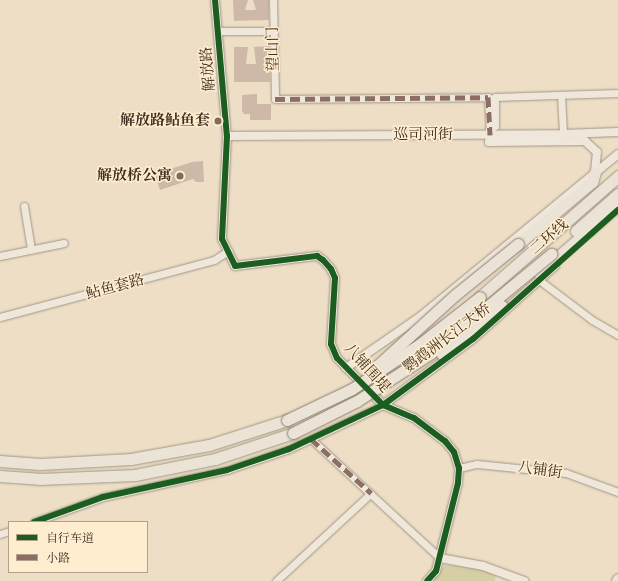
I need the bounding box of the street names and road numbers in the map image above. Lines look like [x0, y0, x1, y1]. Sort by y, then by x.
street label: 望山门 [264, 26, 282, 72]
street label: 解放路 [197, 46, 219, 92]
street label: 巡司河街 [393, 126, 453, 144]
street label: 二环线 [526, 215, 572, 259]
street label: 鲇鱼套路 [84, 271, 146, 303]
street label: 鹦鹉洲长江大桥 [400, 299, 494, 377]
street label: 八铺围堤 [340, 340, 394, 396]
street label: 八铺街 [516, 458, 564, 482]

